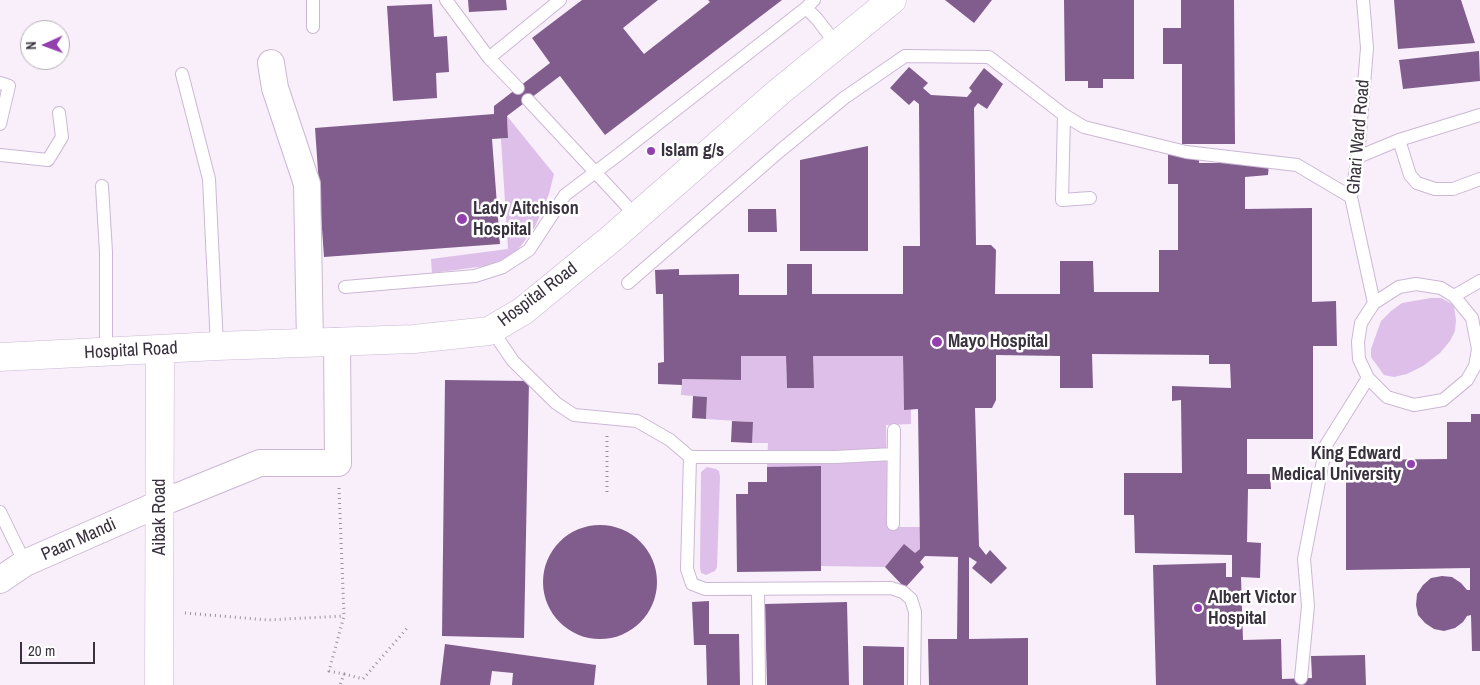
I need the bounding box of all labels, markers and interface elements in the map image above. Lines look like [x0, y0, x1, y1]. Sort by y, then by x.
north arrow [20, 20, 70, 70]
text: N [22, 41, 40, 50]
street label: Ghari Ward Road [1343, 79, 1375, 195]
place label: Islam g/s [661, 140, 724, 162]
marker: Islam g/s [645, 145, 657, 157]
place label: Lady Aitchison Hospital [473, 198, 579, 240]
marker: Lady Aitchison Hospital [455, 212, 469, 226]
street label: Hospital Road [494, 258, 582, 332]
place label: Mayo Hospital [948, 331, 1048, 353]
marker: Mayo Hospital [930, 335, 944, 349]
street label: Hospital Road [84, 338, 178, 364]
place label: King Edward Medical University [1271, 443, 1401, 486]
marker: King Edward Medical University [1405, 458, 1417, 470]
street label: Aibak Road [149, 478, 171, 556]
street label: Paan Mandi [38, 514, 120, 566]
place label: Albert Victor Hospital [1208, 587, 1296, 630]
marker: Albert Victor Hospital [1192, 602, 1204, 614]
scale bar [22, 632, 98, 664]
text: 20 m [28, 640, 55, 661]

